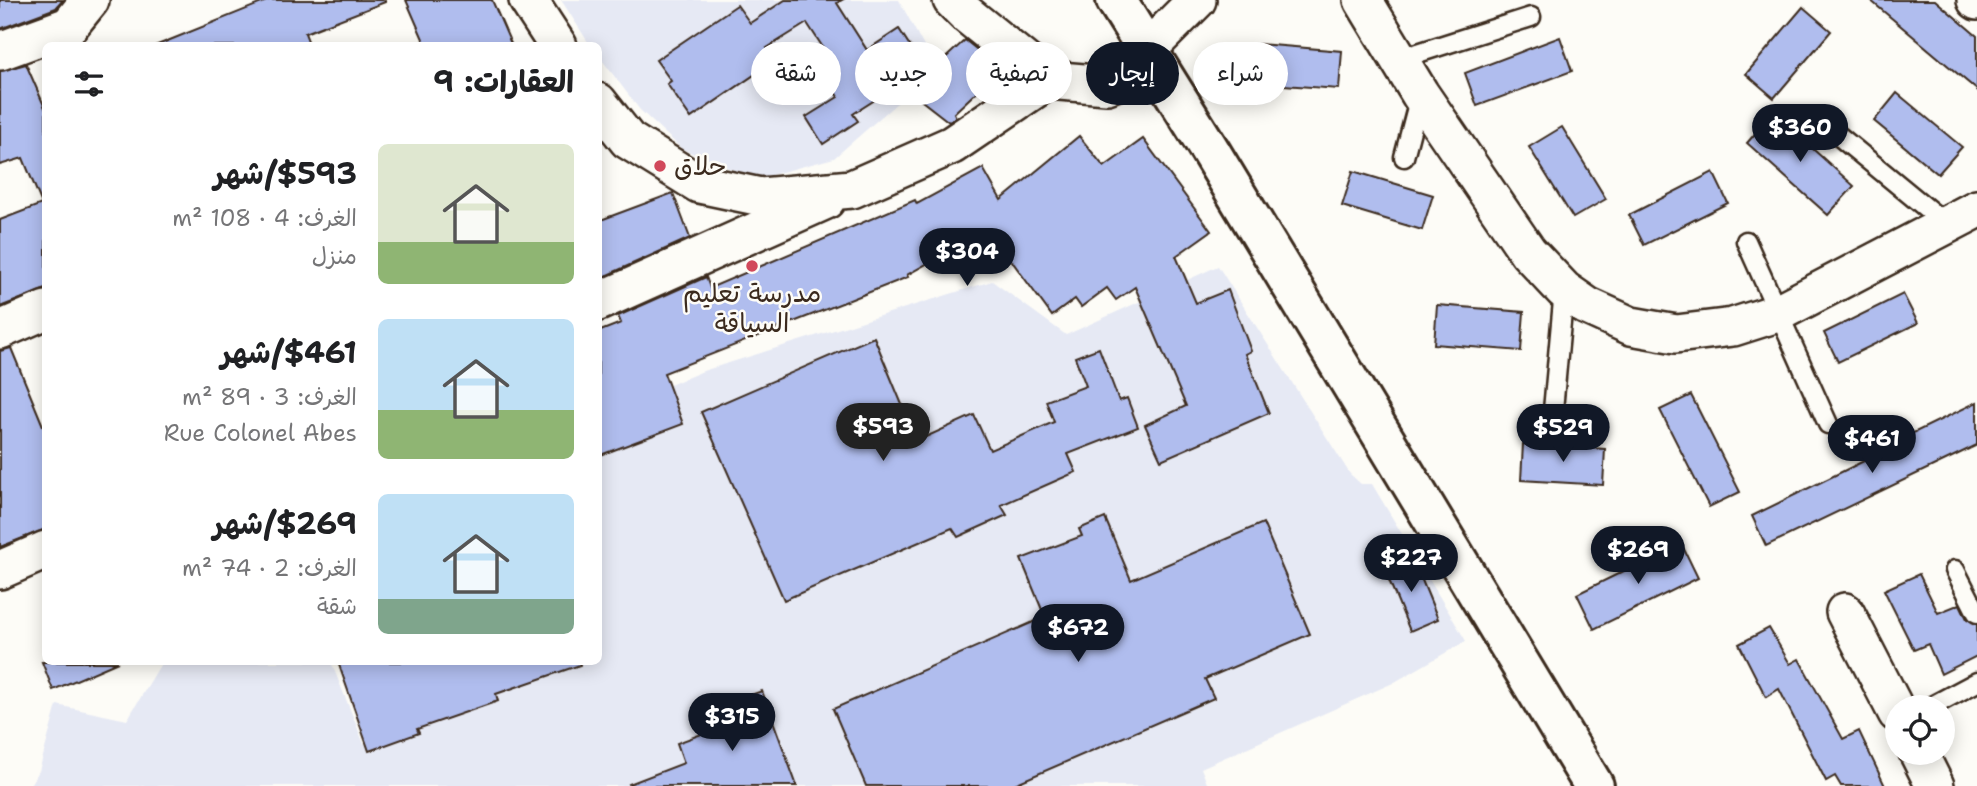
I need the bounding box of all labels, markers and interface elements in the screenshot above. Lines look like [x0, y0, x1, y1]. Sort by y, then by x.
chip: شقة [751, 42, 841, 105]
chip: جديد [855, 42, 952, 105]
chip: تصفية [966, 42, 1072, 105]
chip: إيجار [1086, 42, 1179, 105]
chip: شراء [1193, 42, 1288, 105]
text: العقارات: 9 [433, 61, 574, 102]
icon: filters [70, 65, 108, 103]
pin: $360 [1759, 104, 1841, 164]
text: $360 [1768, 112, 1832, 142]
place label: حلاق [674, 148, 727, 183]
text: $593/شهر [214, 153, 357, 194]
marker: حلاق [652, 158, 668, 174]
icon: home [434, 172, 518, 256]
text: الغرف: 4 · 108 m² [172, 203, 357, 233]
pin: $304 [926, 229, 1008, 288]
text: $304 [935, 236, 999, 266]
text: منزل [312, 241, 357, 271]
marker: مدرسة تعليم السياقة [744, 258, 760, 274]
place label: مدرسة تعليم السياقة [683, 275, 821, 340]
text: $461/شهر [221, 332, 357, 373]
icon: home [434, 347, 518, 431]
text: الغرف: 3 · 89 m² [182, 382, 357, 412]
pin: $593 [842, 404, 924, 463]
pin: $529 [1522, 405, 1604, 464]
text: $593 [852, 411, 914, 441]
text: $529 [1533, 412, 1593, 442]
pin: $461 [1831, 416, 1913, 475]
text: Rue Colonel Abes [164, 418, 357, 448]
text: $461 [1844, 423, 1900, 453]
text: $269/شهر [213, 503, 357, 544]
icon: home [434, 522, 518, 606]
pin: $269 [1597, 526, 1679, 586]
pin: $227 [1370, 534, 1452, 594]
text: $269 [1607, 534, 1669, 564]
text: $227 [1380, 542, 1442, 572]
text: الغرف: 2 · 74 m² [182, 553, 357, 583]
text: شقة [317, 591, 357, 621]
pin: $672 [1037, 604, 1119, 664]
text: $672 [1047, 612, 1109, 642]
pin: $315 [691, 694, 773, 753]
map controls [1885, 695, 1955, 765]
button: locate [1885, 695, 1955, 765]
text: $315 [704, 701, 760, 731]

